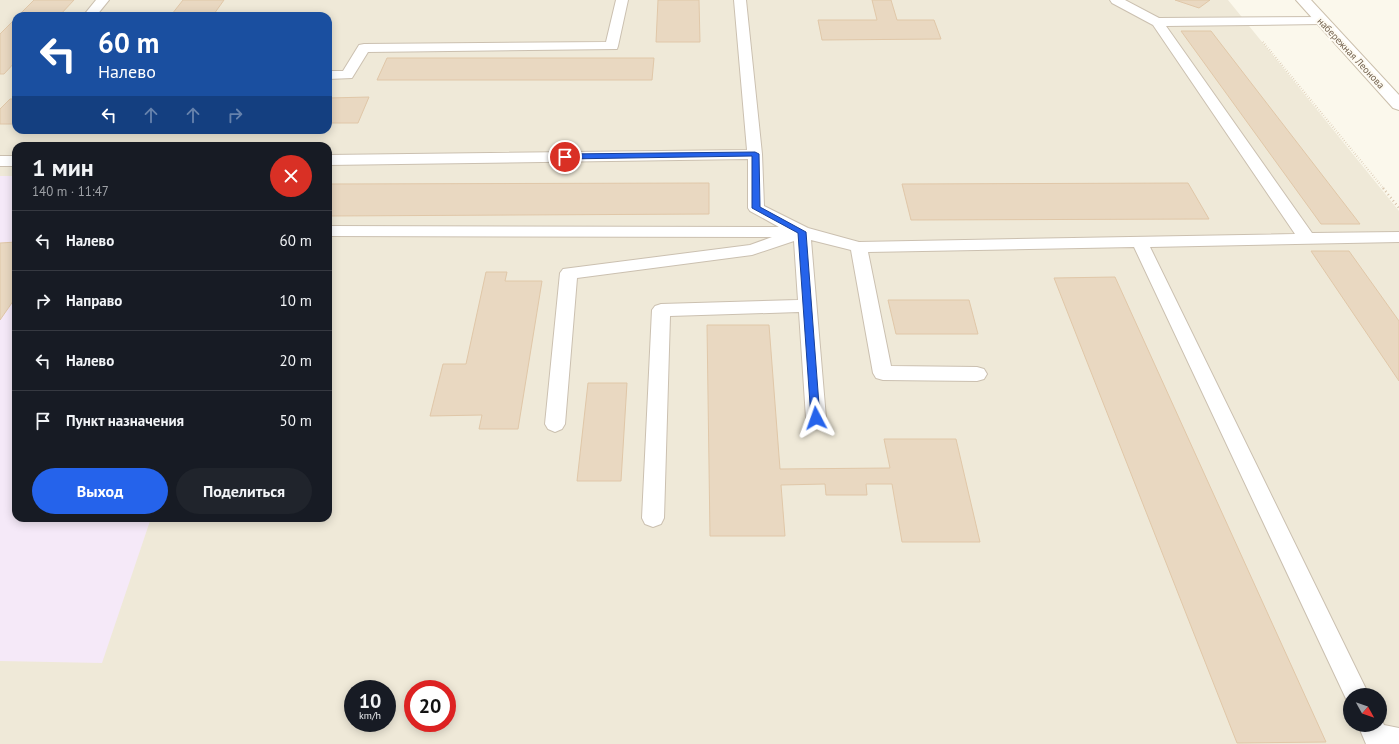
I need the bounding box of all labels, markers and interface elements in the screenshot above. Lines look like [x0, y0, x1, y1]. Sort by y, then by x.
street label: набережная Леонова [1315, 15, 1387, 91]
text: 60 m [98, 24, 159, 61]
icon: left [32, 28, 84, 80]
text: Налево [98, 60, 156, 83]
icon: left [98, 104, 120, 126]
icon: ahead [140, 104, 162, 126]
icon: ahead [182, 104, 204, 126]
icon: right [224, 104, 246, 126]
pin [548, 140, 582, 174]
icon: arrive [554, 146, 576, 168]
text: 1 мин [32, 152, 94, 183]
button: close [270, 155, 312, 197]
text: 140 m · 11:47 [32, 183, 109, 200]
icon: left [32, 230, 54, 252]
text: Налево [66, 231, 114, 250]
text: 60 m [279, 231, 312, 250]
icon: right [32, 290, 54, 312]
text: Направо [66, 291, 122, 310]
text: 10 m [279, 291, 312, 310]
icon: left [32, 350, 54, 372]
text: Налево [66, 351, 114, 370]
text: 20 m [279, 351, 312, 370]
position arrow [795, 397, 837, 439]
icon: arrive [32, 410, 54, 432]
text: Пункт назначения [66, 411, 184, 430]
text: 50 m [279, 411, 312, 430]
button: Выход [32, 468, 168, 514]
button: Поделиться [176, 468, 312, 514]
speed limit sign: 20 [404, 680, 456, 732]
text: 10 [359, 688, 381, 714]
north arrow [1343, 688, 1387, 732]
map controls [1343, 688, 1387, 732]
text: km/h [359, 709, 381, 722]

